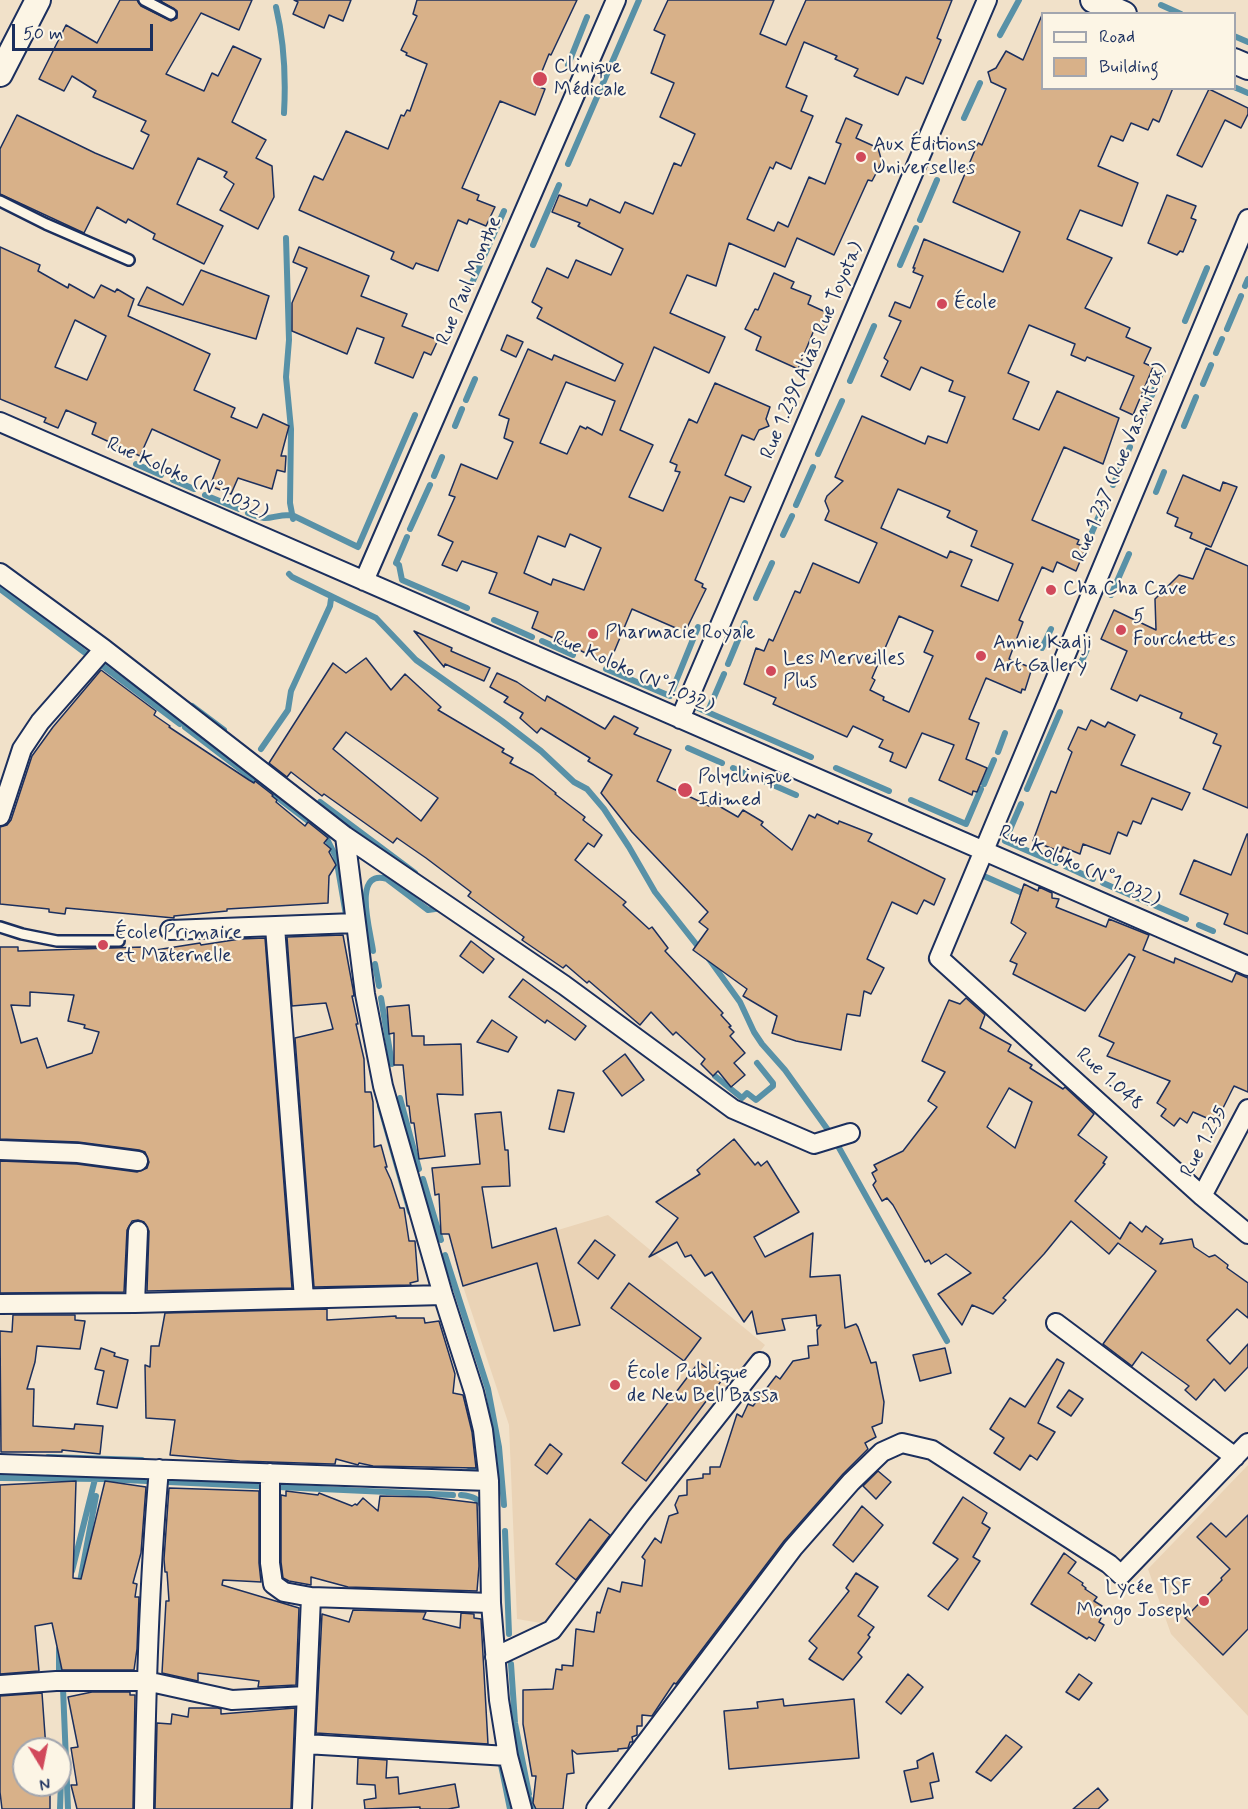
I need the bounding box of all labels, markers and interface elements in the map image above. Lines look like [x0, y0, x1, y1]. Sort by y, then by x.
scale bar [15, 12, 156, 50]
legend [1041, 12, 1236, 90]
text: 50 m [23, 22, 63, 46]
text: Road [1099, 25, 1135, 49]
text: Building [1099, 55, 1159, 79]
place label: Clinique Médicale [554, 56, 627, 103]
marker: Clinique Médicale [531, 70, 549, 88]
place label: Aux Éditions Universelles [873, 134, 976, 181]
marker: Aux Éditions Universelles [854, 150, 868, 164]
street label: Rue Paul Monthe [432, 213, 508, 349]
street label: Rue 1.239(Alias Rue Toyota) [756, 239, 870, 463]
place label: École [954, 292, 997, 316]
marker: École [935, 297, 949, 311]
street label: Rue 1.237 (Rue Vasnitex) [1068, 360, 1174, 566]
street label: Rue Koloko (N°1.032) [103, 433, 271, 525]
place label: Cha Cha Cave [1063, 578, 1187, 602]
marker: Cha Cha Cave [1044, 583, 1058, 597]
place label: 5 Fourchettes [1133, 606, 1236, 653]
place label: Pharmacie Royale [605, 622, 755, 646]
marker: 5 Fourchettes [1114, 623, 1128, 637]
street label: Rue Koloko (N°1.032) [549, 627, 717, 719]
marker: Pharmacie Royale [586, 627, 600, 641]
place label: Annie Kadji Art Gallery [993, 632, 1092, 679]
place label: Les Merveilles Plus [783, 648, 905, 695]
marker: Annie Kadji Art Gallery [974, 649, 988, 663]
marker: Les Merveilles Plus [764, 664, 778, 678]
place label: Polyclinique Idimed [698, 766, 792, 813]
marker: Polyclinique Idimed [676, 781, 694, 799]
street label: Rue Koloko (N°1.032) [995, 821, 1163, 913]
place label: École Primaire et Maternelle [115, 922, 242, 969]
marker: École Primaire et Maternelle [96, 938, 110, 952]
street label: Rue 1.048 [1070, 1044, 1148, 1116]
street label: Rue 1.235 [1176, 1102, 1234, 1182]
place label: École Publique de New Bell Bassa [627, 1362, 779, 1409]
marker: École Publique de New Bell Bassa [608, 1378, 622, 1392]
place label: Lycée TSF Mongo Joseph [1076, 1577, 1192, 1624]
marker: Lycée TSF Mongo Joseph [1197, 1594, 1211, 1608]
north arrow [12, 1737, 72, 1797]
text: N [38, 1772, 52, 1795]

